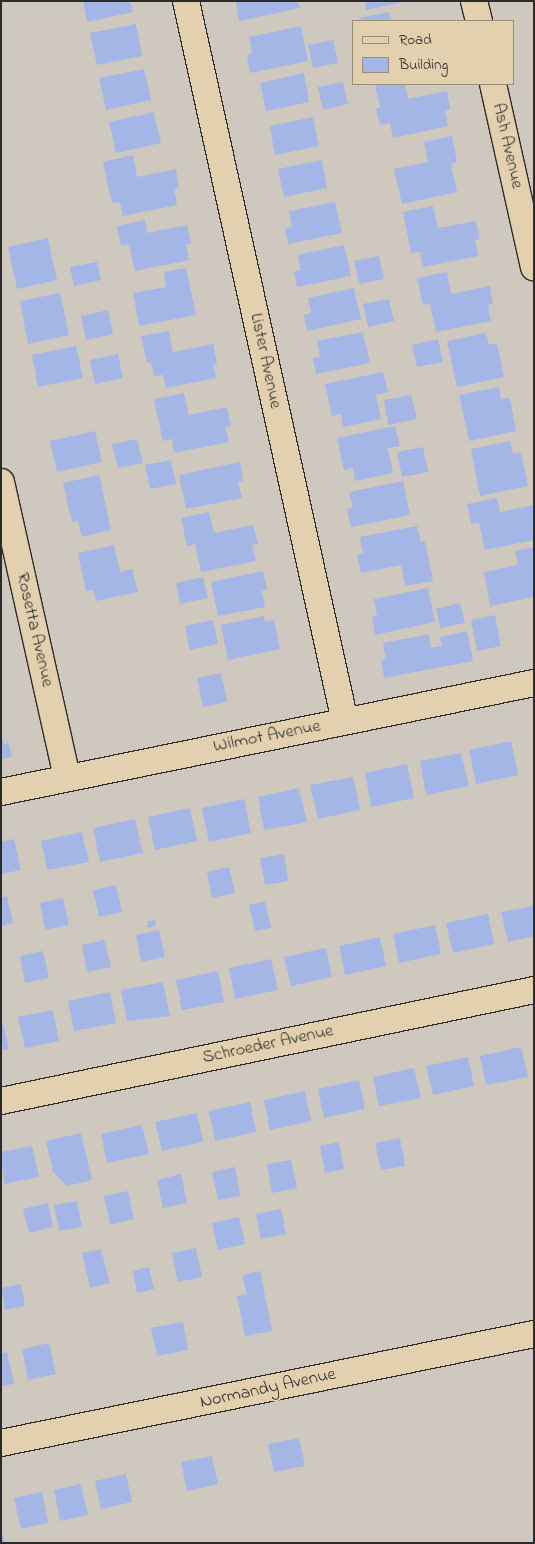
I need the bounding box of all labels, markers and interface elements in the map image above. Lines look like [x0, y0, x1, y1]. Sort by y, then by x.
legend [352, 20, 515, 85]
text: Road [399, 29, 432, 51]
text: Building [399, 54, 448, 76]
street label: Ash Avenue [487, 101, 527, 191]
street label: Lister Avenue [244, 311, 286, 411]
street label: Rosetta Avenue [10, 571, 58, 689]
street label: Wilmot Avenue [212, 716, 322, 758]
street label: Schroeder Avenue [201, 1021, 335, 1069]
street label: Normandy Avenue [198, 1364, 338, 1414]

